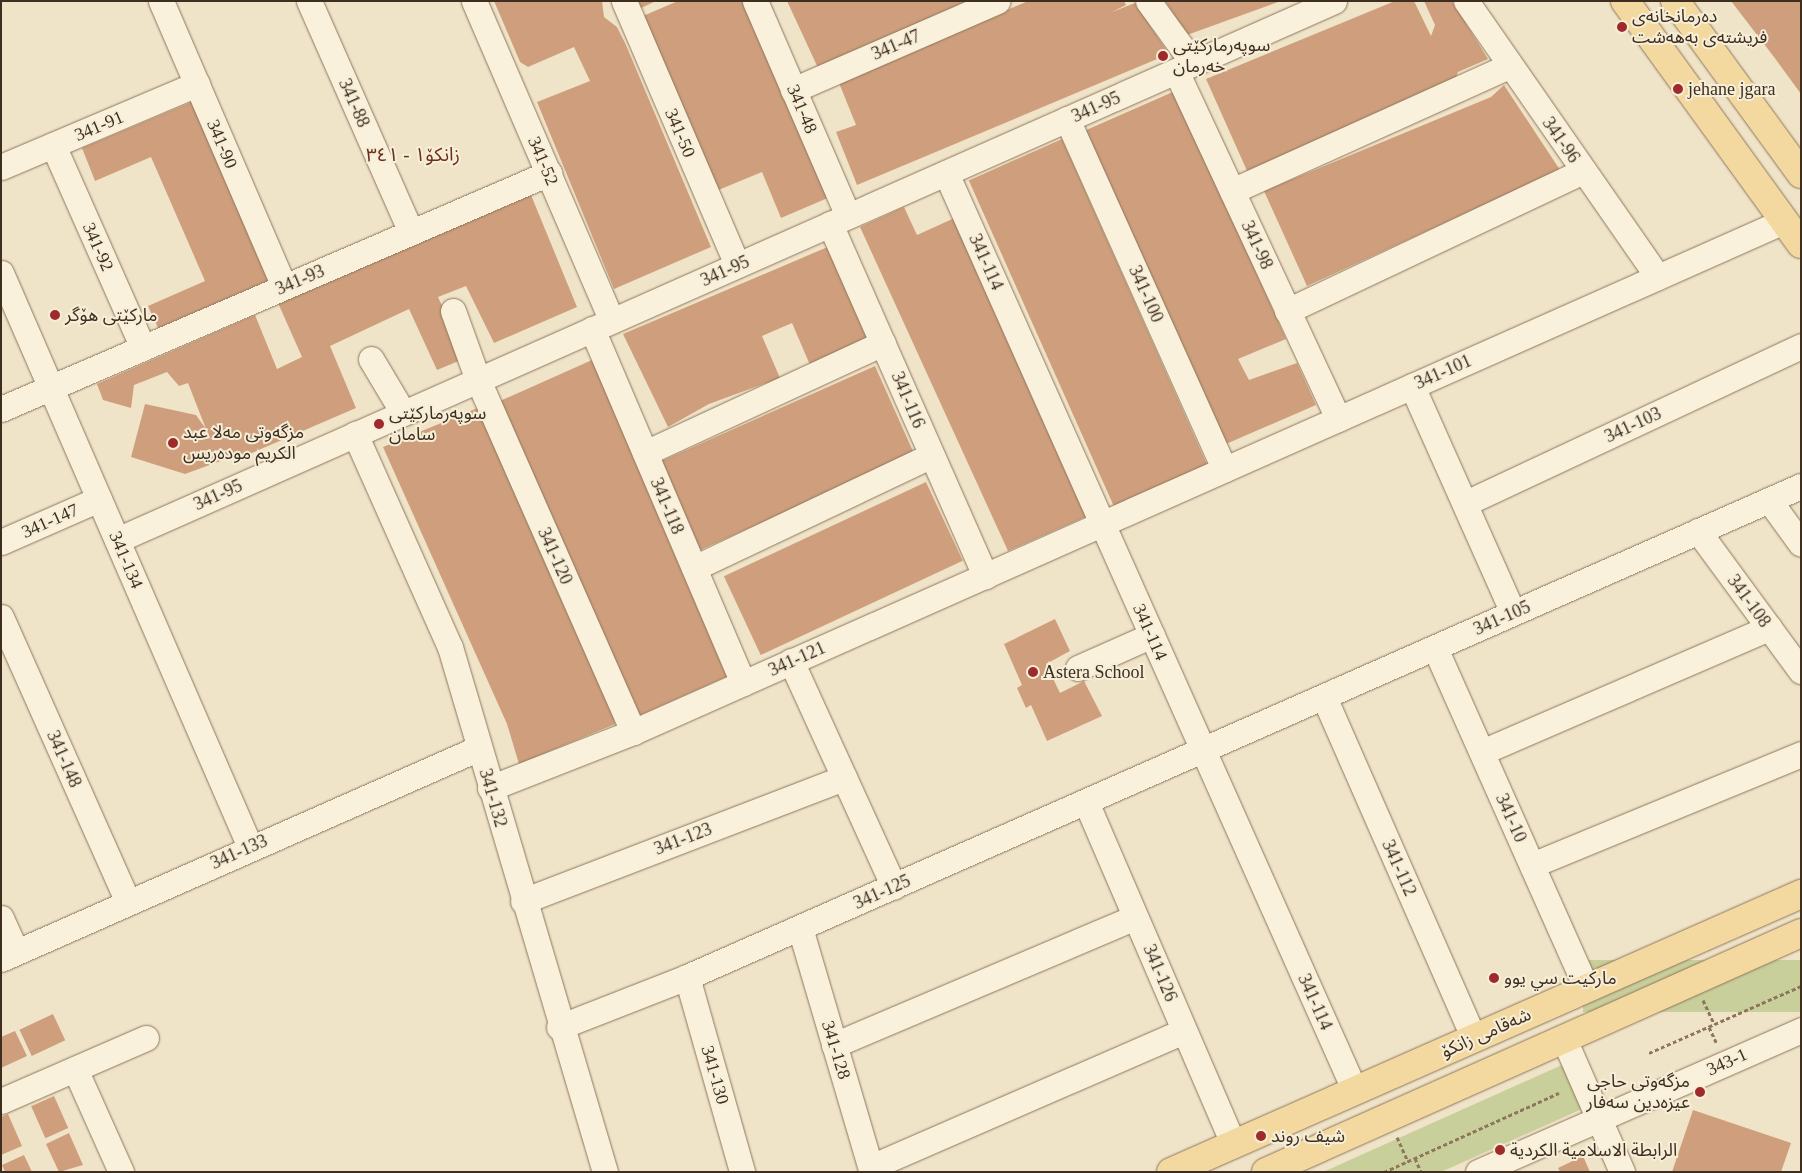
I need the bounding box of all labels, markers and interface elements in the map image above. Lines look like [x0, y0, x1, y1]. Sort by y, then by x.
place label: دەرمانخانەی فریشتەی بەهەشت [1632, 6, 1767, 48]
marker: دەرمانخانەی فریشتەی بەهەشت [1616, 21, 1628, 33]
street label: 341-47 [868, 25, 924, 65]
place label: سوپەرمارکێتی خەرمان [1173, 35, 1270, 78]
marker: سوپەرمارکێتی خەرمان [1157, 50, 1169, 62]
street label: 341-88 [334, 75, 374, 131]
place label: jehane jgara [1688, 78, 1775, 100]
street label: 341-48 [782, 81, 822, 137]
marker: jehane jgara [1672, 83, 1684, 95]
street label: 341-95 [1068, 87, 1124, 127]
street label: 341-50 [660, 105, 700, 161]
street label: 341-91 [71, 106, 127, 146]
street label: 341-96 [1538, 113, 1584, 167]
street label: 341-90 [202, 116, 242, 172]
street label: 341-52 [523, 133, 563, 189]
district label: زانکۆ١ - ٣٤١ [366, 144, 460, 166]
street label: 341-98 [1236, 217, 1278, 273]
street label: 341-92 [78, 219, 118, 275]
street label: 341-114 [964, 231, 1008, 293]
street label: 341-95 [697, 251, 753, 291]
street label: 341-93 [272, 260, 328, 300]
street label: 341-100 [1124, 262, 1168, 326]
place label: مارکێتی ھۆگر [65, 304, 158, 326]
marker: مارکێتی ھۆگر [49, 309, 61, 321]
street label: 341-101 [1411, 350, 1475, 394]
street label: 341-116 [886, 368, 930, 432]
place label: سوپەرمارکێتی سامان [389, 403, 486, 446]
street label: 341-103 [1601, 403, 1665, 447]
marker: سوپەرمارکێتی سامان [373, 418, 385, 430]
place label: مزگه‌وتی مه‌لا عبد الكريم موده‌ریس [183, 422, 304, 464]
marker: مزگه‌وتی مه‌لا عبد الكريم موده‌ریس [167, 437, 179, 449]
street label: 341-118 [645, 474, 689, 538]
street label: 341-95 [190, 475, 246, 515]
street label: 341-147 [18, 499, 82, 543]
street label: 341-120 [533, 524, 577, 588]
street label: 341-134 [104, 528, 148, 592]
street label: 341-108 [1723, 570, 1775, 632]
street label: 341-105 [1470, 596, 1534, 640]
street label: 341-114 [1128, 601, 1172, 663]
street label: 341-121 [765, 637, 829, 681]
place label: Astera School [1043, 661, 1144, 683]
marker: Astera School [1027, 666, 1039, 678]
street label: 341-148 [42, 727, 86, 791]
street label: 341-132 [474, 766, 512, 830]
street label: 341-10 [1491, 790, 1531, 846]
street label: 341-123 [651, 818, 715, 860]
street label: 341-133 [207, 830, 271, 874]
street label: 341-112 [1377, 837, 1421, 899]
street label: 341-125 [850, 870, 914, 914]
street label: 341-126 [1138, 941, 1182, 1005]
place label: ماركيت سي يوو [1504, 967, 1617, 989]
street label: 341-114 [1293, 971, 1337, 1033]
marker: ماركيت سي يوو [1488, 972, 1500, 984]
street label: شەقامی زانکۆ [1438, 1004, 1534, 1062]
street label: 341-128 [817, 1018, 855, 1082]
street label: 341-130 [696, 1043, 734, 1107]
street label: 343-1 [1703, 1044, 1751, 1080]
place label: مزگەوتی حاجی عیزەدین سەفار [1586, 1071, 1690, 1114]
marker: مزگەوتی حاجی عیزەدین سەفار [1694, 1086, 1706, 1098]
place label: شیف روند [1271, 1125, 1345, 1147]
marker: شیف روند [1255, 1130, 1267, 1142]
place label: الرابطة الاسلامية الكردية [1510, 1139, 1677, 1161]
marker: الرابطة الاسلامية الكردية [1494, 1144, 1506, 1156]

